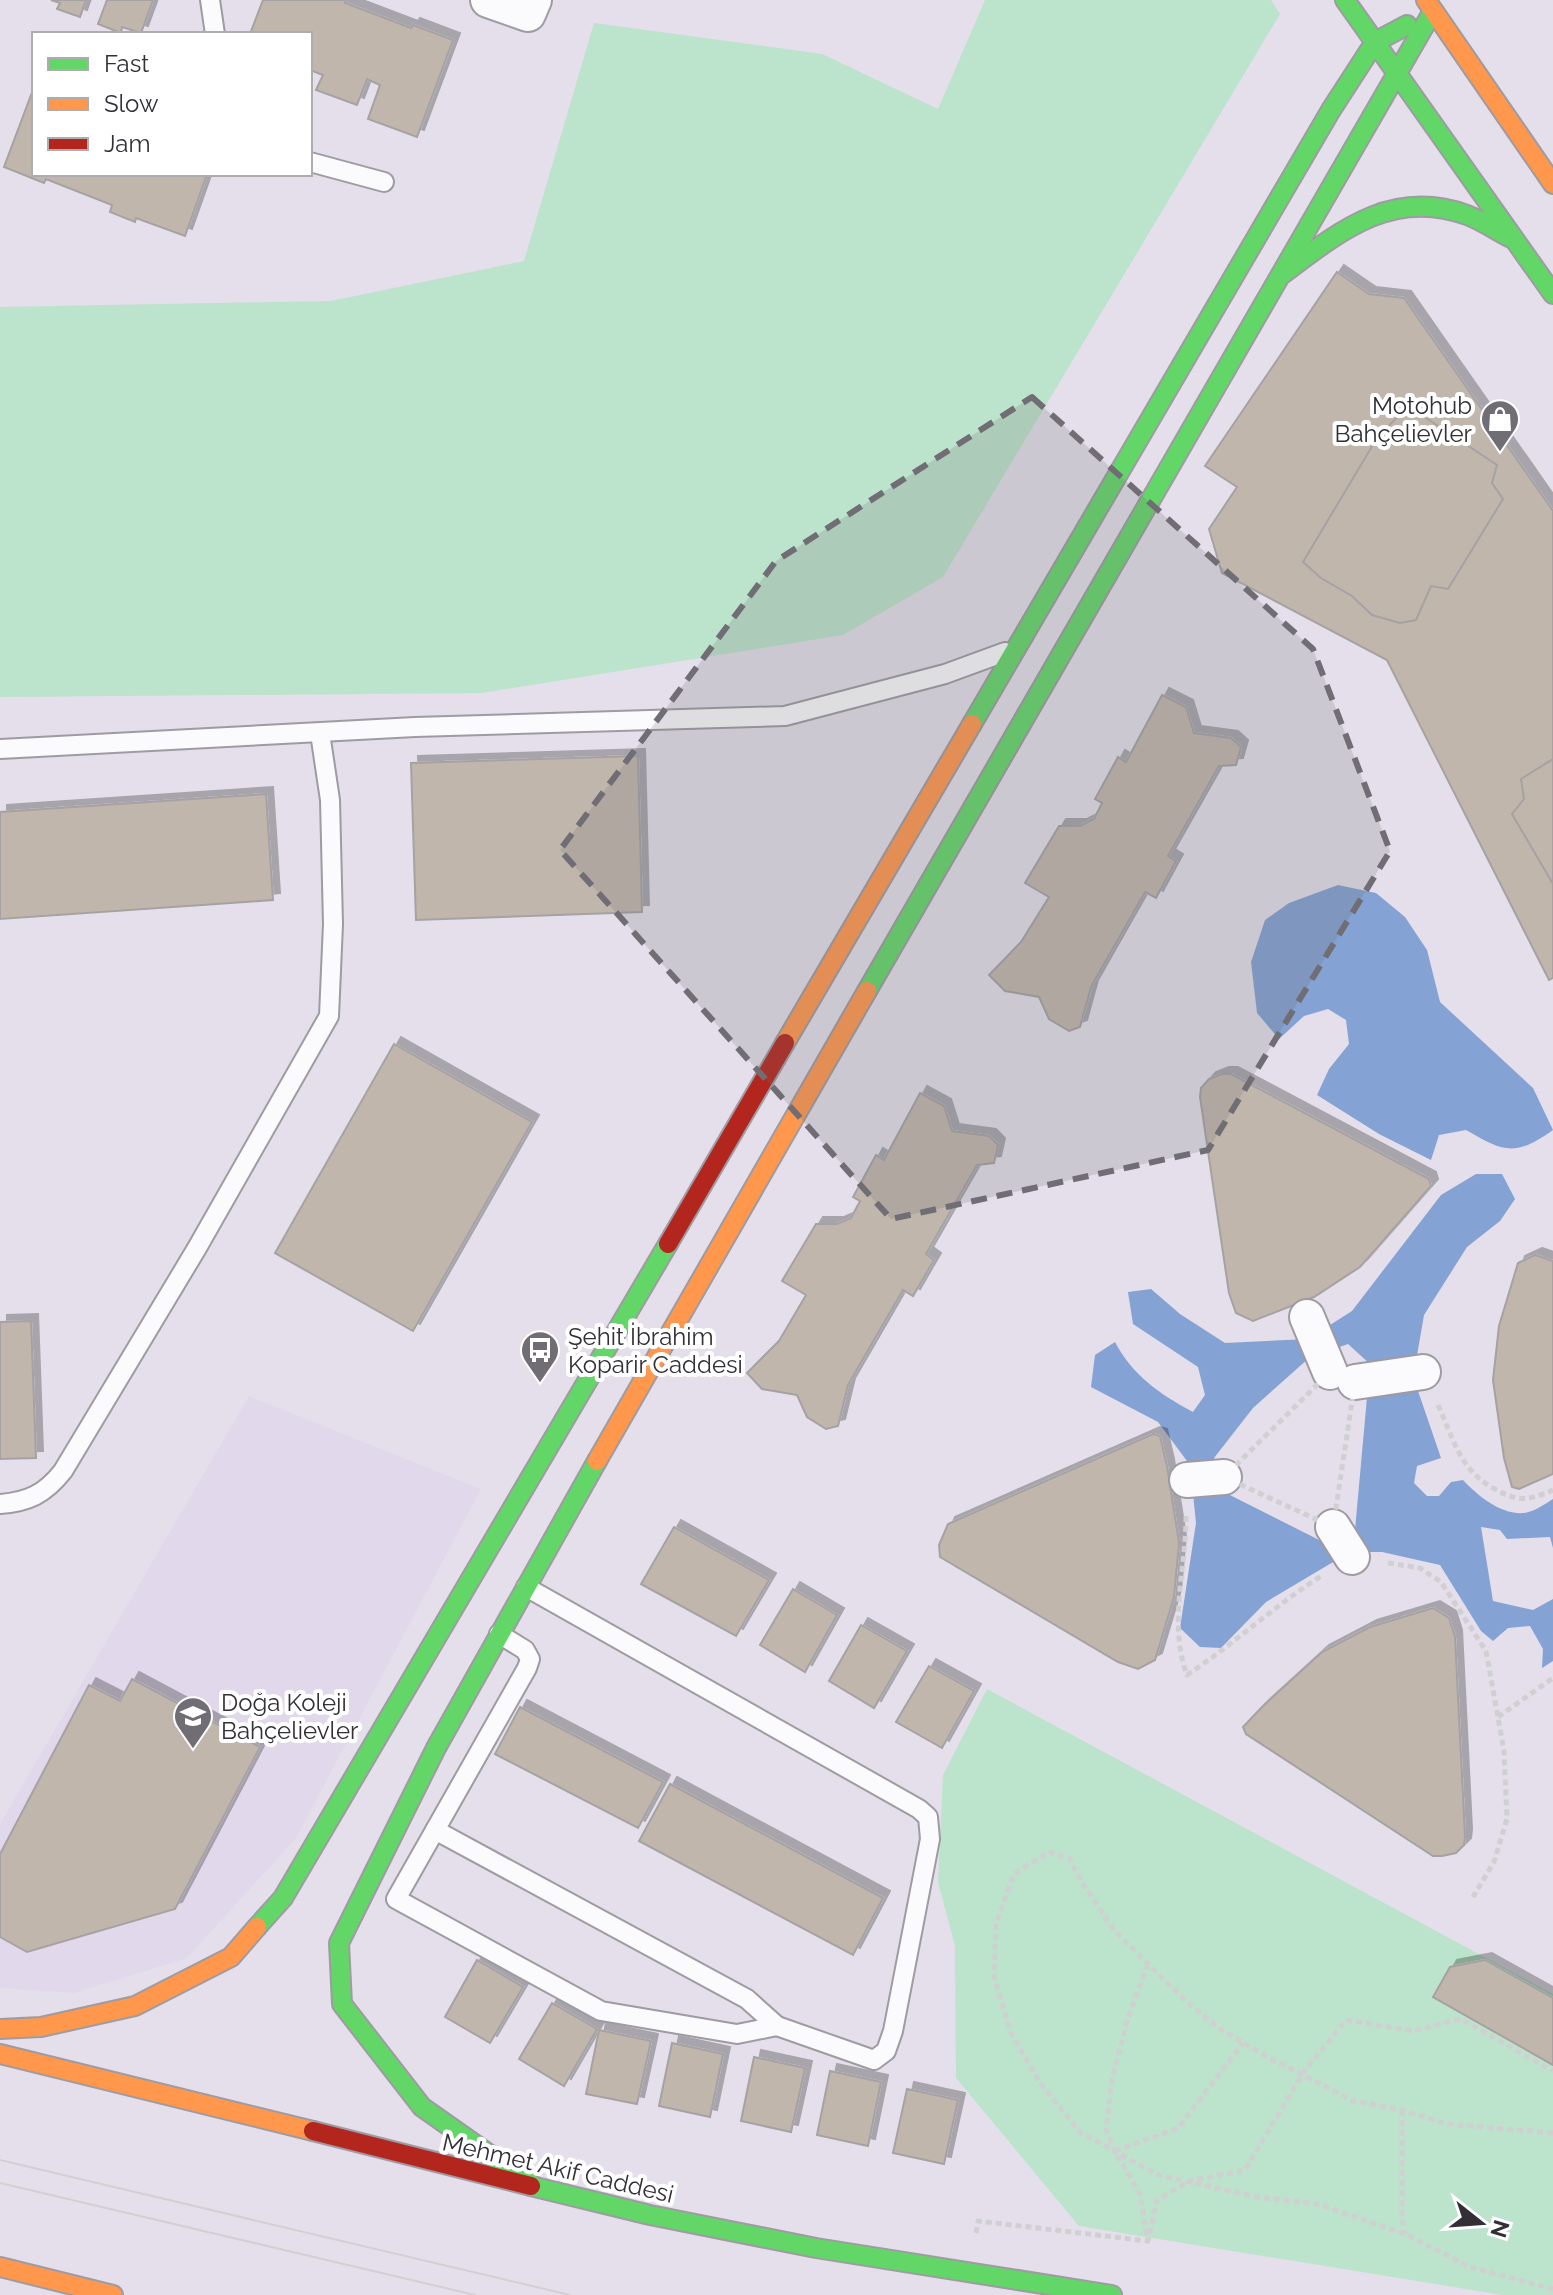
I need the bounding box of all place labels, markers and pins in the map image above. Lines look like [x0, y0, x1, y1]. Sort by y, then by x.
place label: Motohub Bahçelievler [1334, 391, 1473, 448]
shop icon: Motohub Bahçelievler [1479, 398, 1521, 453]
place label: Şehit İbrahim Koparir Caddesi [568, 1322, 743, 1379]
bus stop icon: Şehit İbrahim Koparir Caddesi [519, 1329, 561, 1384]
place label: Doğa Koleji Bahçelievler [221, 1688, 359, 1745]
school or university icon: Doğa Koleji Bahçelievler [172, 1695, 214, 1750]

